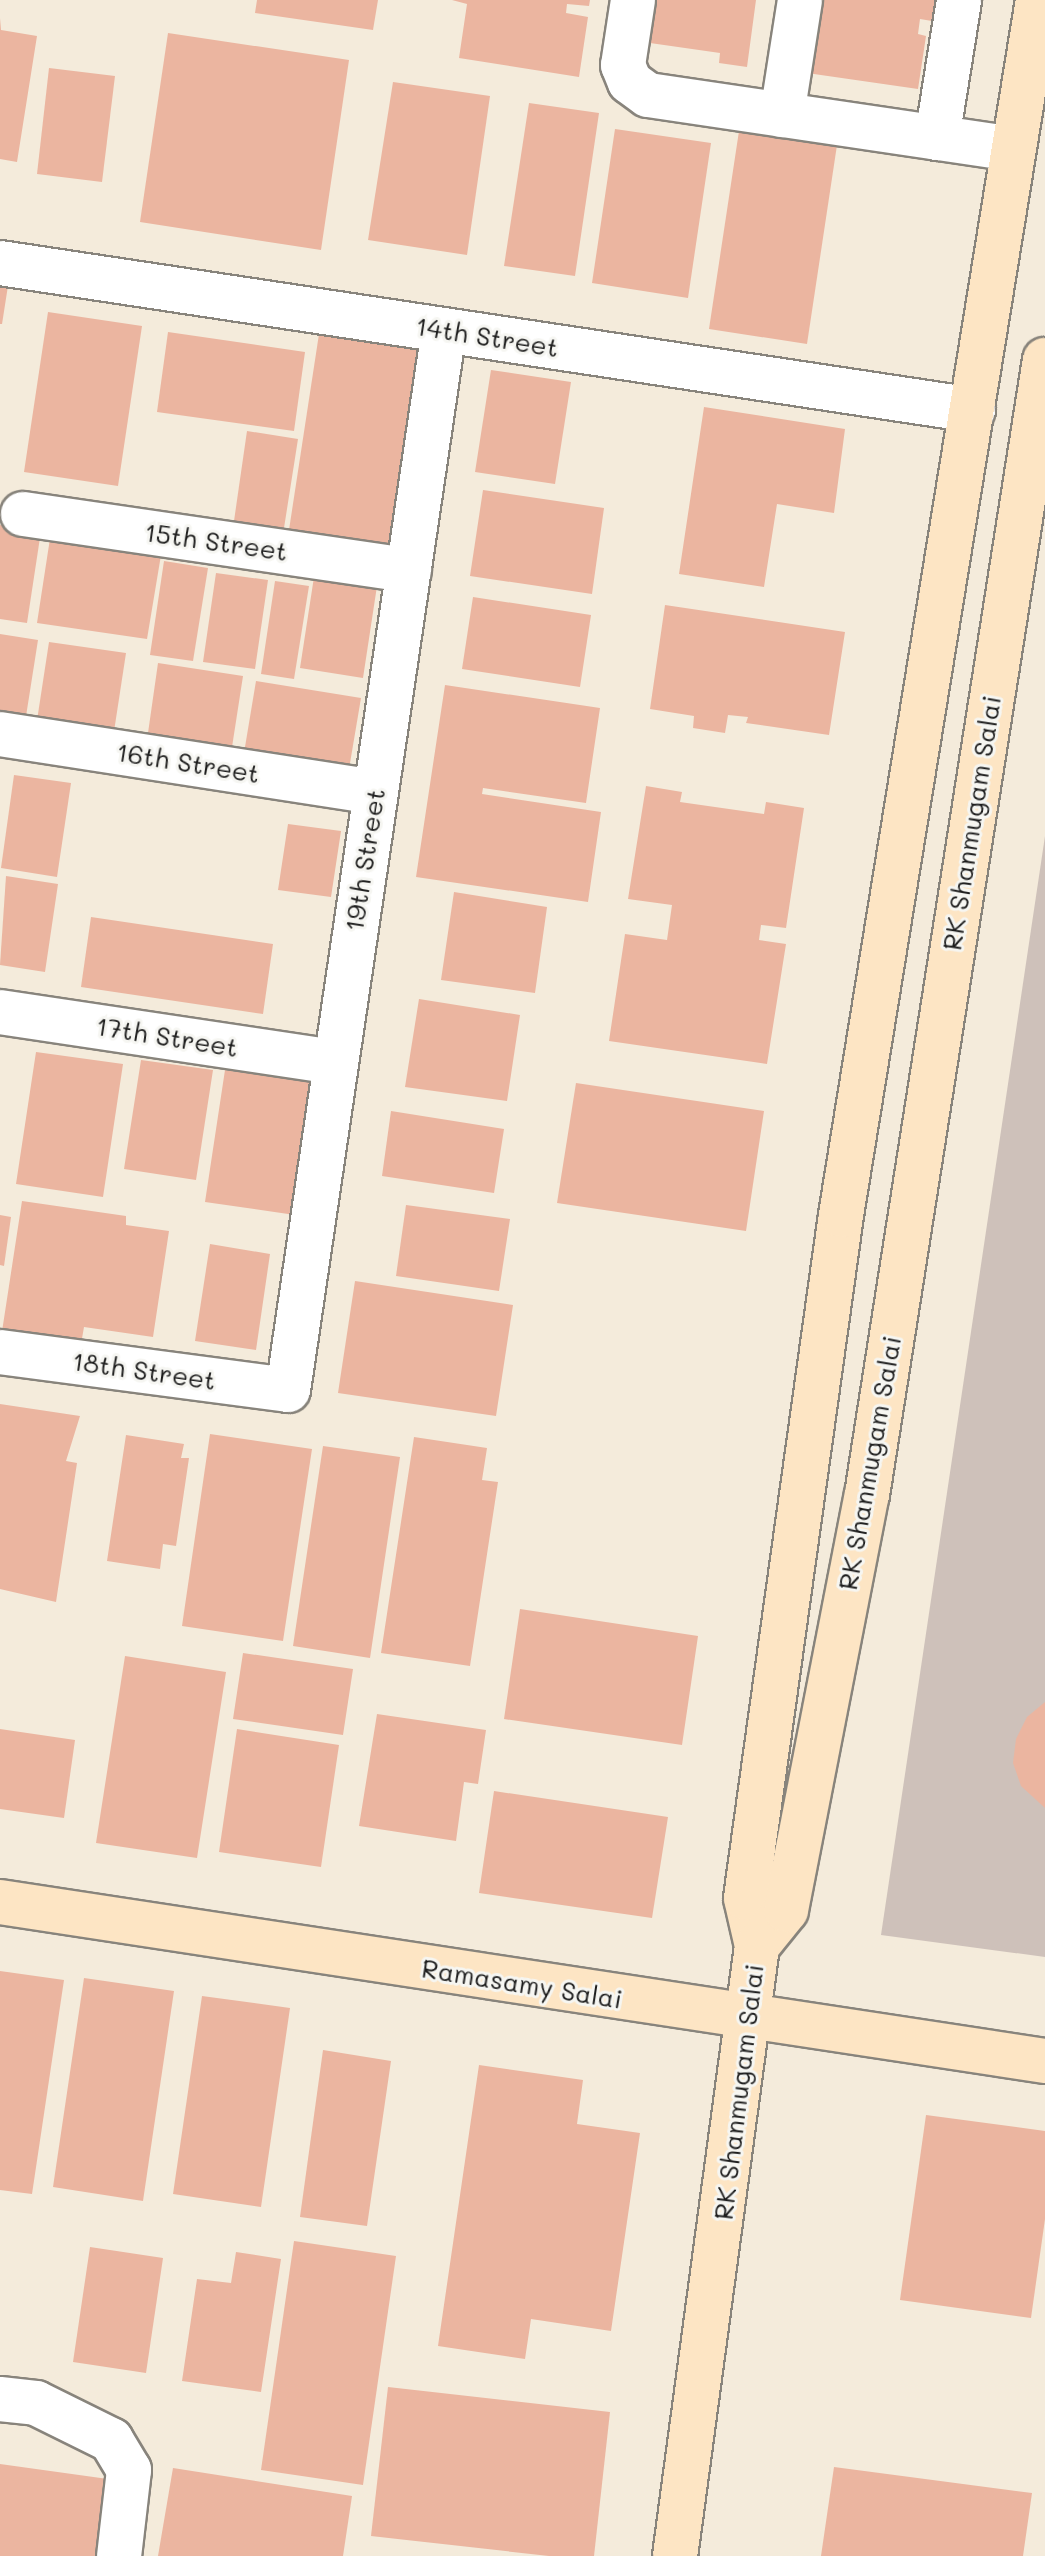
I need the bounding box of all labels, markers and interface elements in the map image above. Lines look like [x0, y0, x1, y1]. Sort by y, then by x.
street label: 14th Street [413, 310, 561, 364]
street label: 15th Street [143, 517, 289, 567]
street label: RK Shanmugam Salai [936, 693, 1008, 953]
street label: 16th Street [114, 736, 262, 790]
street label: 19th Street [338, 786, 392, 934]
street label: 17th Street [94, 1010, 240, 1064]
street label: RK Shanmugam Salai [832, 1334, 908, 1592]
street label: 18th Street [70, 1345, 218, 1397]
street label: Ramasamy Salai [419, 1953, 625, 2015]
street label: RK Shanmugam Salai [708, 1962, 770, 2222]

